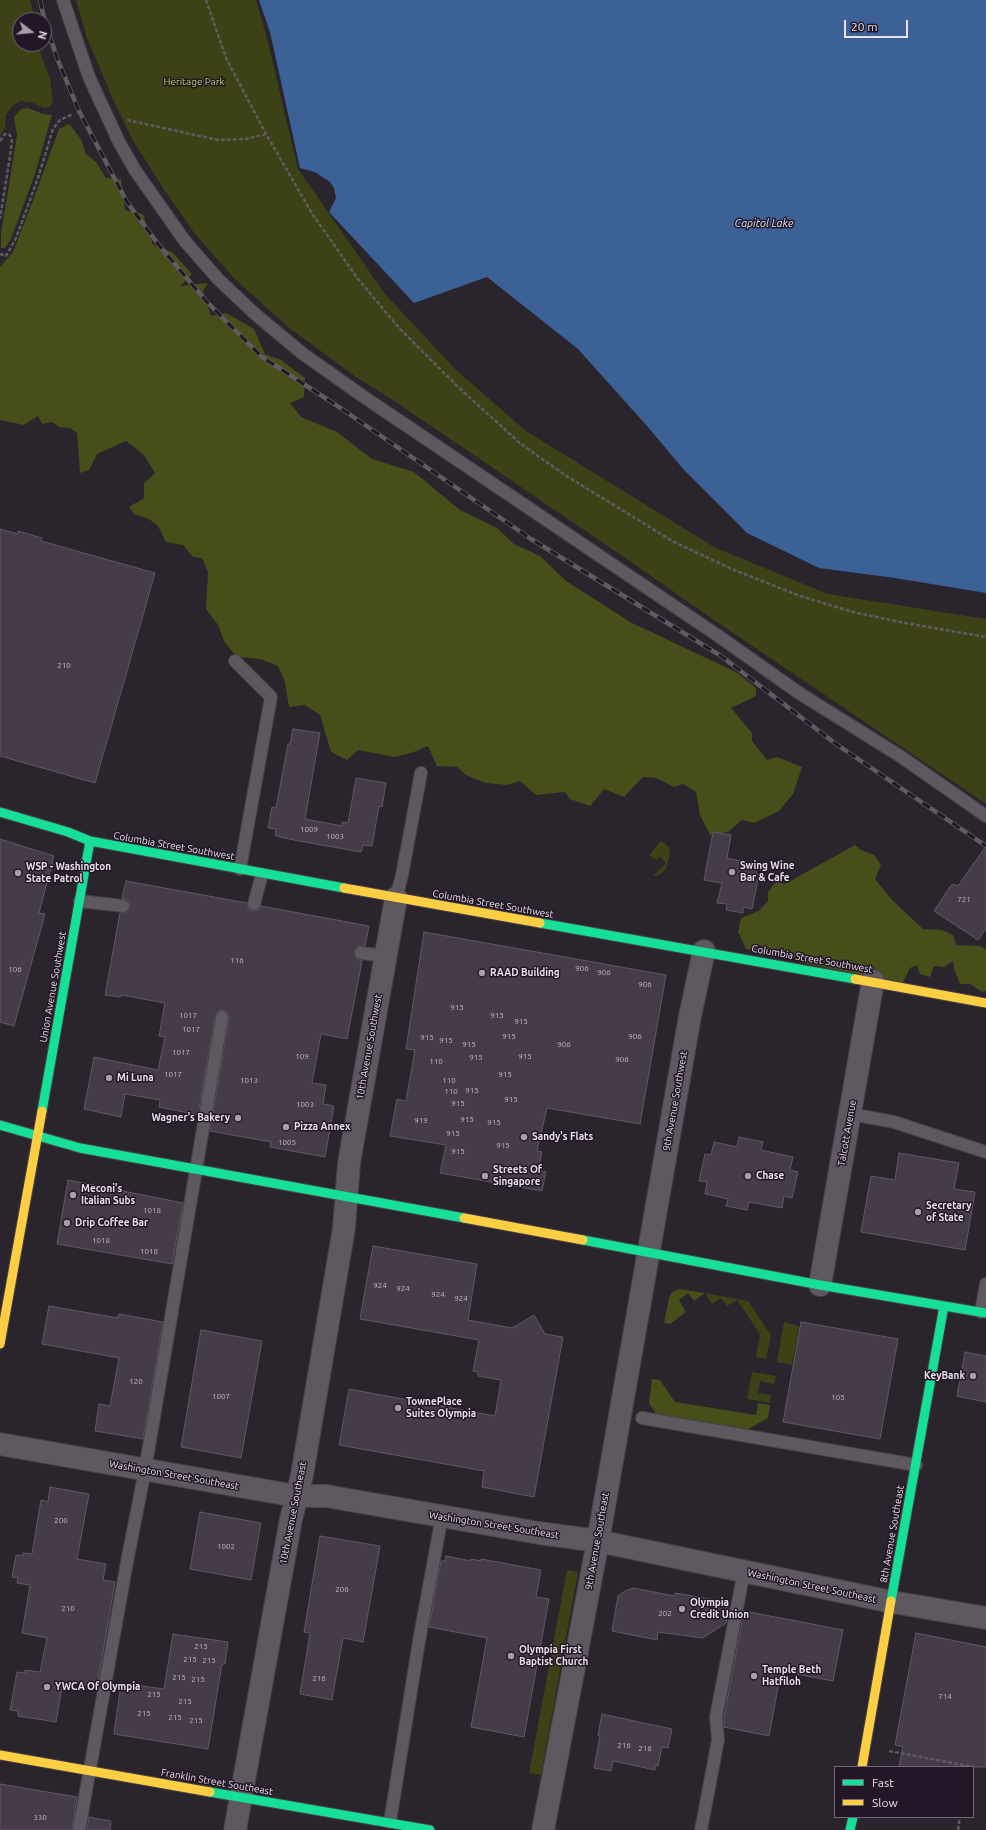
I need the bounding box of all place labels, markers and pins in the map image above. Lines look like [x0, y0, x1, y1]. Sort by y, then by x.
place label: Swing Wine Bar & Cafe [740, 860, 794, 884]
place label: WSP - Washington State Patrol [26, 861, 111, 884]
marker: Swing Wine Bar & Cafe [727, 867, 737, 877]
marker: WSP - Washington State Patrol [13, 868, 23, 878]
place label: RAAD Building [490, 967, 560, 979]
marker: RAAD Building [477, 968, 487, 978]
place label: Mi Luna [117, 1072, 154, 1084]
marker: Mi Luna [104, 1073, 114, 1083]
place label: Wagner's Bakery [151, 1112, 230, 1124]
marker: Wagner's Bakery [233, 1113, 243, 1123]
place label: Pizza Annex [294, 1121, 351, 1133]
marker: Pizza Annex [281, 1122, 291, 1132]
place label: Sandy's Flats [532, 1131, 593, 1143]
marker: Sandy's Flats [519, 1132, 529, 1142]
place label: Streets Of Singapore [493, 1164, 542, 1188]
place label: Chase [756, 1170, 784, 1182]
marker: Streets Of Singapore [480, 1171, 490, 1181]
marker: Chase [743, 1171, 753, 1181]
place label: Meconi's Italian Subs [81, 1183, 135, 1206]
marker: Meconi's Italian Subs [68, 1190, 78, 1200]
place label: Secretary of State [926, 1200, 971, 1224]
marker: Secretary of State [913, 1207, 923, 1217]
place label: Drip Coffee Bar [75, 1217, 148, 1229]
marker: Drip Coffee Bar [62, 1218, 72, 1228]
place label: KeyBank [924, 1370, 965, 1382]
marker: KeyBank [968, 1371, 978, 1381]
place label: TownePlace Suites Olympia [406, 1396, 476, 1420]
marker: TownePlace Suites Olympia [393, 1403, 403, 1413]
place label: Olympia Credit Union [690, 1597, 749, 1620]
marker: Olympia Credit Union [677, 1604, 687, 1614]
place label: Olympia First Baptist Church [519, 1644, 588, 1668]
marker: Olympia First Baptist Church [506, 1651, 516, 1661]
place label: Temple Beth Hatfiloh [762, 1664, 821, 1688]
marker: Temple Beth Hatfiloh [749, 1671, 759, 1681]
place label: YWCA Of Olympia [55, 1681, 140, 1693]
marker: YWCA Of Olympia [42, 1682, 52, 1692]

